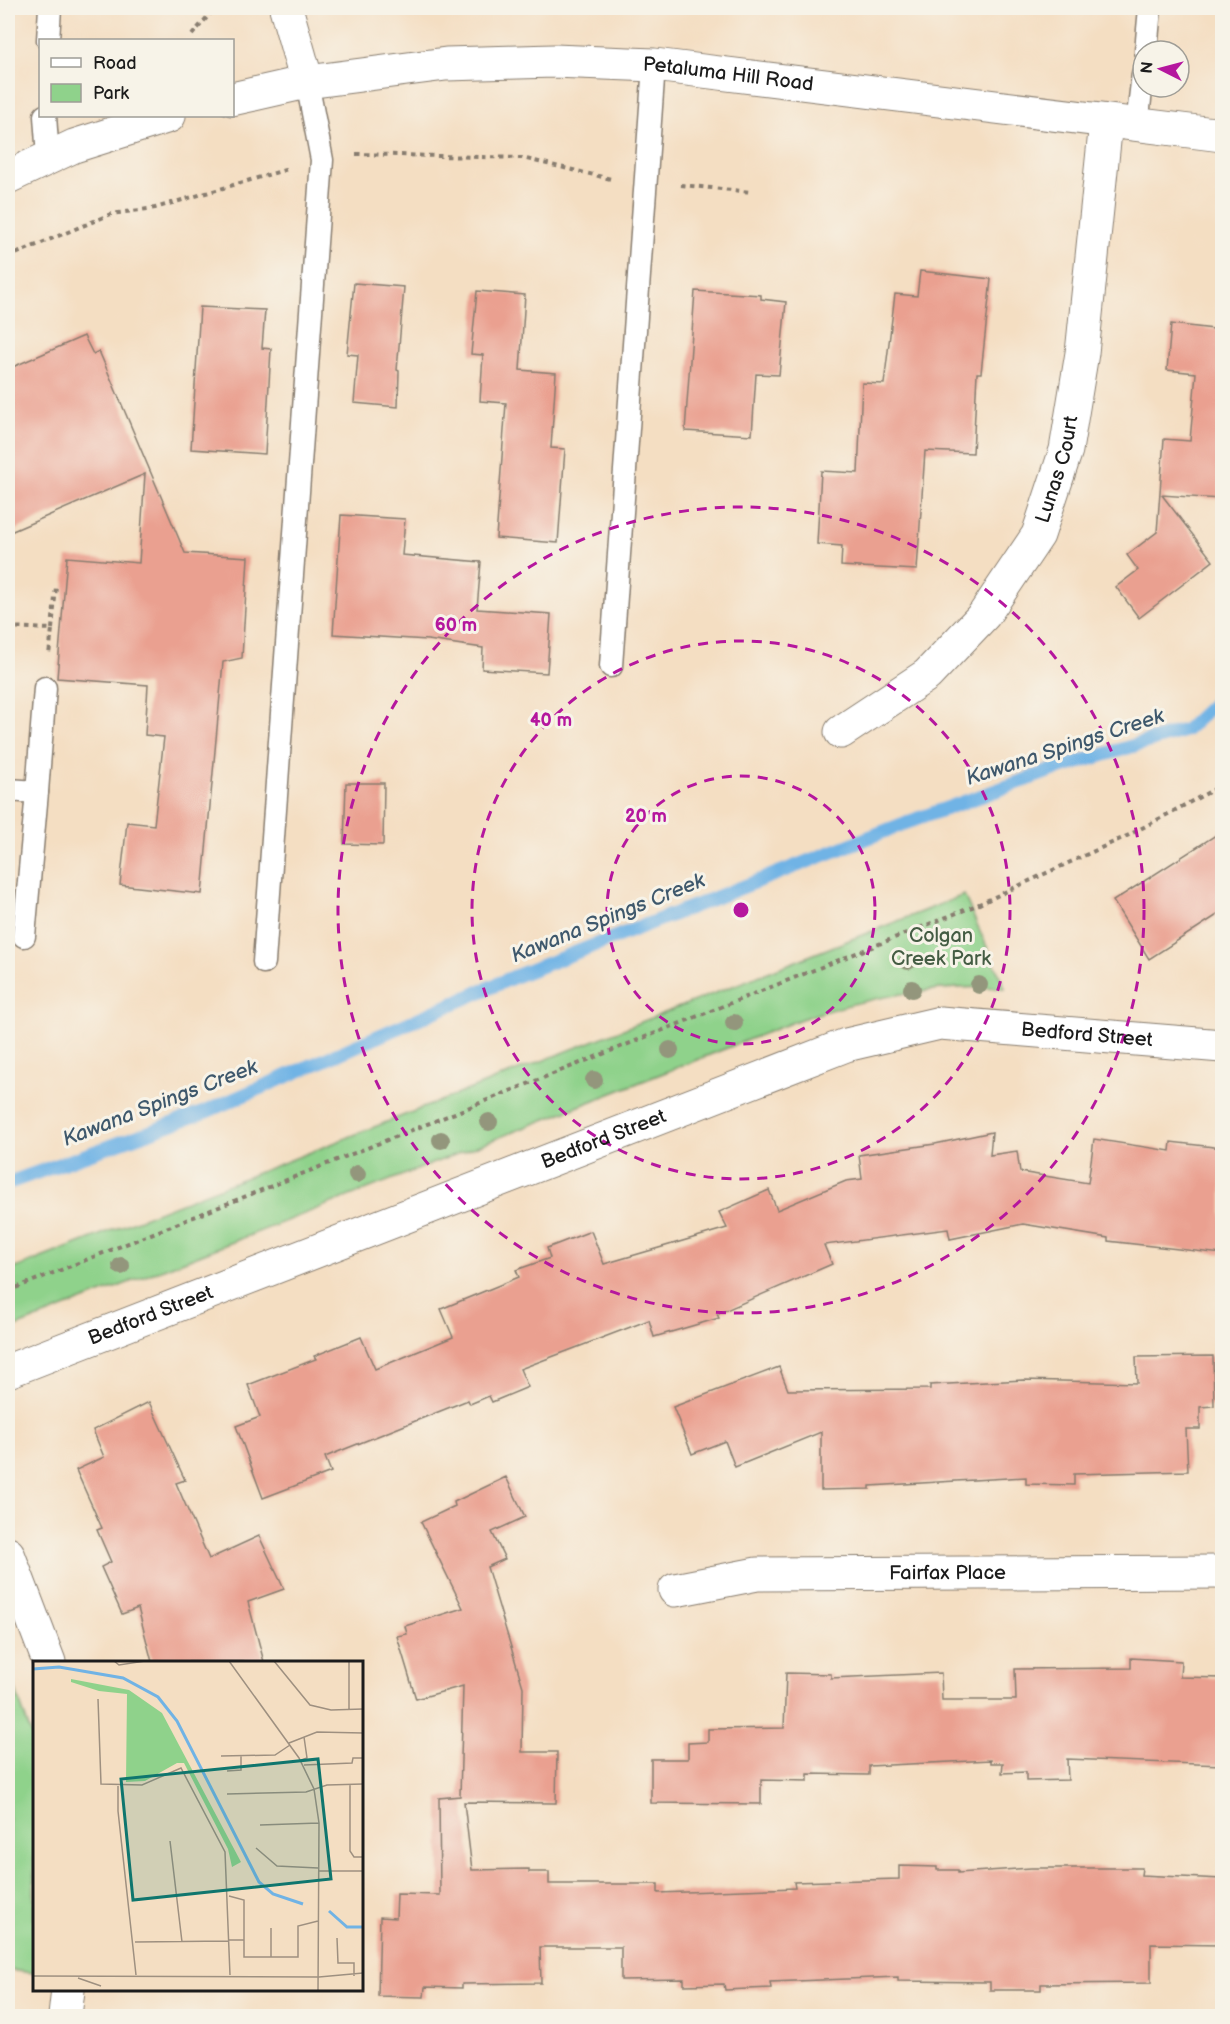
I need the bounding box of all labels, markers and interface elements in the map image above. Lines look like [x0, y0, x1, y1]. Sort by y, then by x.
legend [39, 39, 234, 117]
north arrow [1131, 39, 1191, 99]
text: Road [93, 53, 137, 74]
street label: Petaluma Hill Road [643, 53, 815, 97]
text: N [1137, 61, 1158, 75]
text: Park [93, 83, 129, 104]
street label: Lunas Court [1031, 414, 1083, 526]
text: 60 m [435, 615, 477, 636]
water label: Kawana Spings Creek [963, 703, 1168, 791]
text: 40 m [530, 710, 572, 731]
text: 20 m [625, 806, 667, 827]
water label: Kawana Spings Creek [507, 867, 709, 968]
centre of rings [731, 900, 751, 920]
park label: Colgan Creek Park [891, 924, 991, 971]
street label: Bedford Street [1020, 1018, 1154, 1052]
water label: Kawana Spings Creek [59, 1054, 262, 1152]
street label: Bedford Street [538, 1104, 669, 1174]
street label: Bedford Street [85, 1280, 217, 1351]
street label: Fairfax Place [889, 1561, 1006, 1585]
inset map [33, 1661, 363, 1991]

